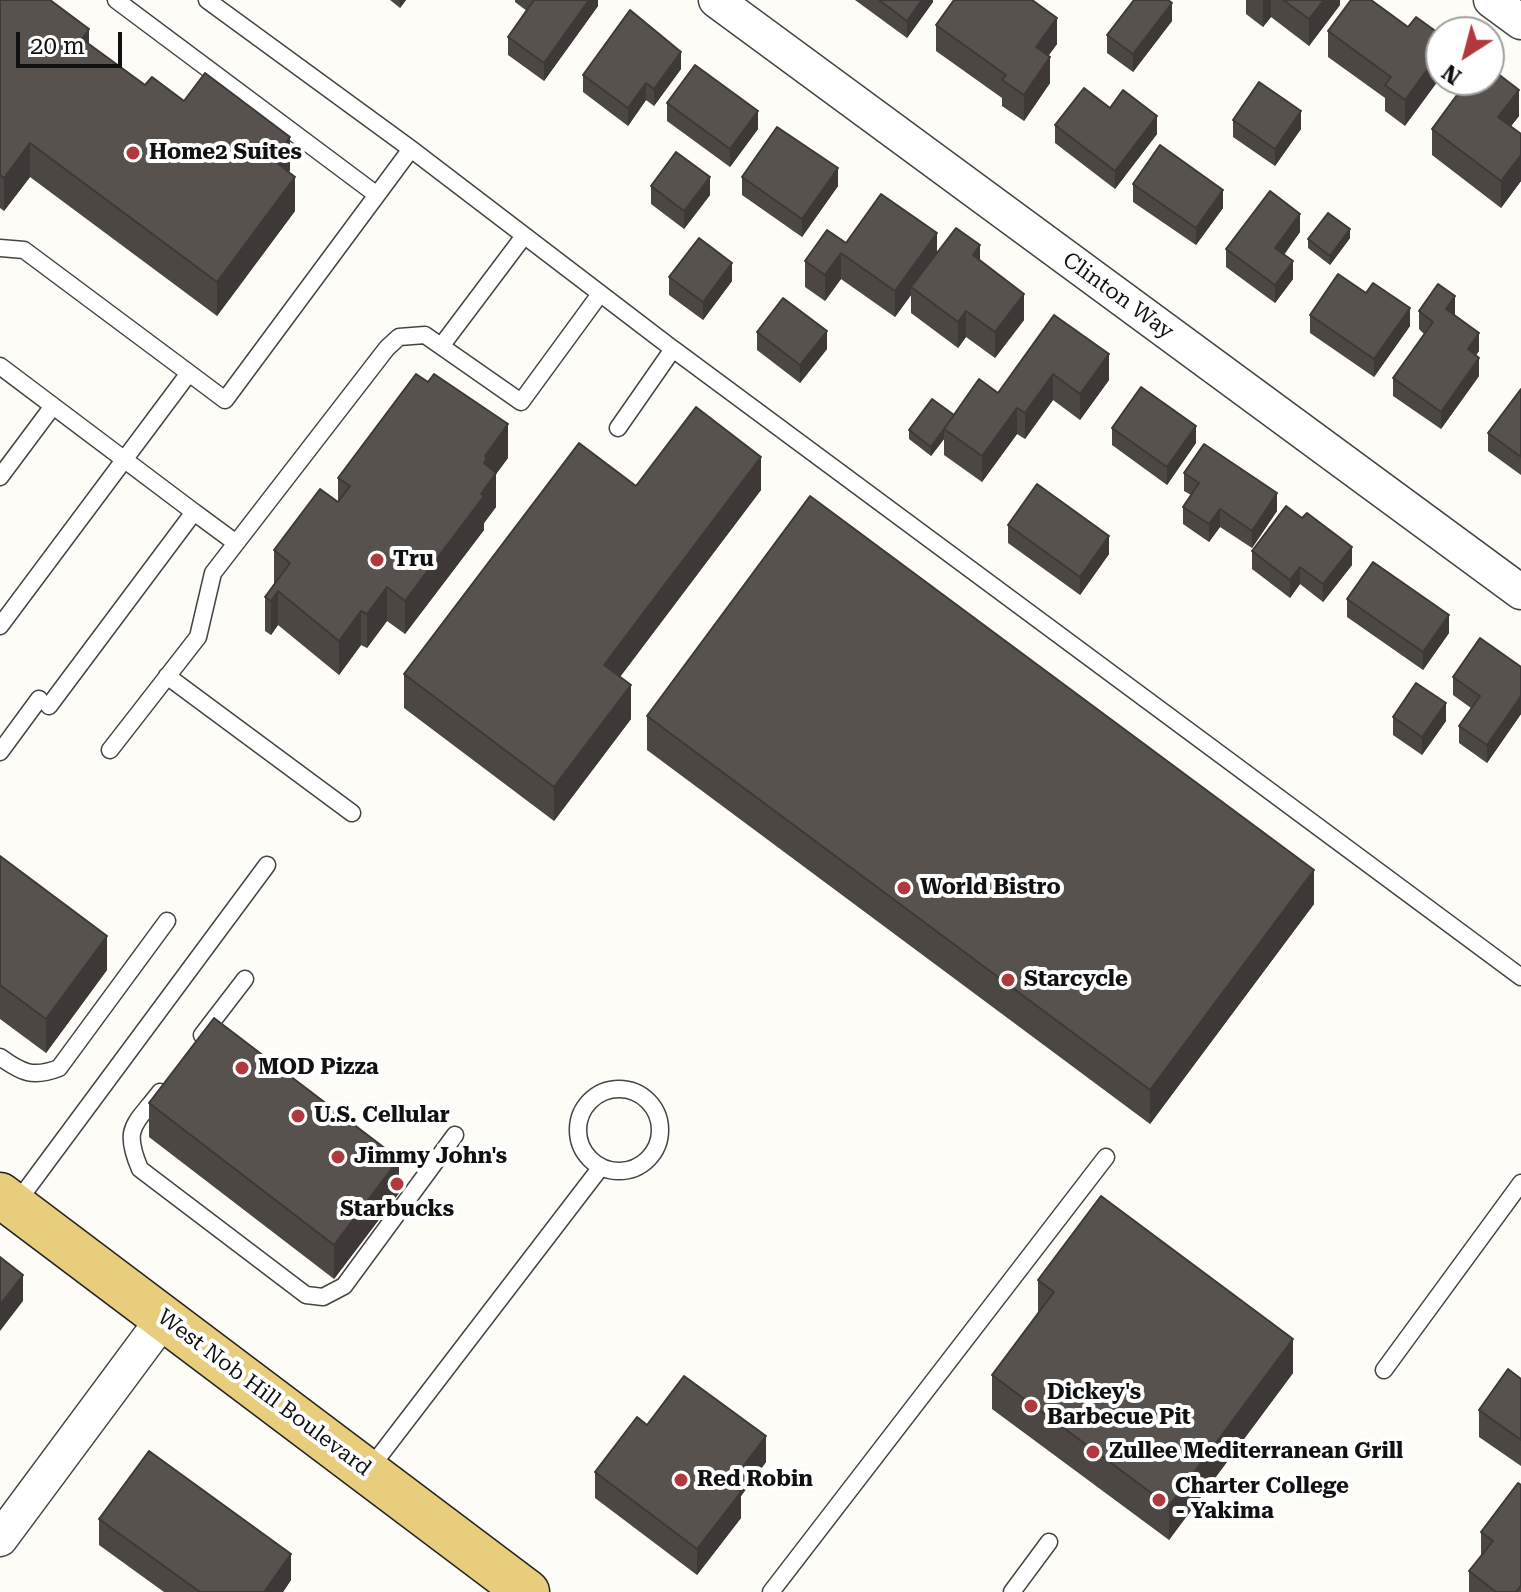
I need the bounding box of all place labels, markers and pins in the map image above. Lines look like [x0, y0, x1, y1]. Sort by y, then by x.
place label: Home2 Suites [149, 140, 302, 166]
marker: Home2 Suites [124, 144, 142, 162]
place label: Tru [393, 547, 434, 573]
marker: Tru [368, 551, 386, 569]
place label: World Bistro [920, 875, 1061, 901]
marker: World Bistro [895, 879, 913, 897]
place label: Starcycle [1024, 967, 1128, 993]
marker: Starcycle [999, 971, 1017, 989]
place label: MOD Pizza [258, 1055, 379, 1081]
marker: MOD Pizza [233, 1059, 251, 1077]
place label: U.S. Cellular [314, 1103, 450, 1129]
marker: U.S. Cellular [289, 1107, 307, 1125]
place label: Jimmy John's [354, 1144, 507, 1170]
marker: Jimmy John's [329, 1148, 347, 1166]
marker: Starbucks [388, 1175, 406, 1193]
place label: Starbucks [340, 1197, 454, 1223]
place label: Dickey's Barbecue Pit [1047, 1380, 1191, 1432]
marker: Dickey's Barbecue Pit [1022, 1397, 1040, 1415]
place label: Zullee Mediterranean Grill [1109, 1439, 1403, 1465]
marker: Zullee Mediterranean Grill [1084, 1443, 1102, 1461]
place label: Red Robin [697, 1467, 813, 1493]
marker: Red Robin [672, 1471, 690, 1489]
place label: Charter College - Yakima [1175, 1474, 1349, 1526]
marker: Charter College - Yakima [1150, 1491, 1168, 1509]

